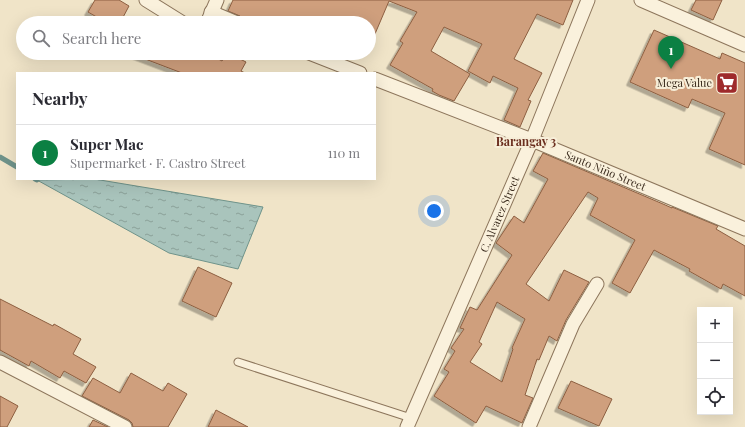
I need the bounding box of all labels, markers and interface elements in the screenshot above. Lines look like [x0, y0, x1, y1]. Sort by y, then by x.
search box [16, 16, 376, 60]
icon: search [30, 27, 52, 49]
text: Search here [62, 28, 141, 48]
pin: 1 [658, 36, 684, 69]
supermarket icon: Mega Value [714, 70, 740, 96]
place label: Mega Value [657, 75, 712, 90]
text: Nearby [32, 87, 87, 109]
district label: Barangay 3 [496, 133, 556, 149]
text: Super Mac [70, 134, 144, 154]
text: 1 [43, 144, 47, 161]
text: 110 m [328, 144, 360, 161]
street label: Santo Niño Street [563, 147, 649, 194]
text: Supermarket · F. Castro Street [70, 154, 245, 171]
street label: C. Alvarez Street [476, 174, 522, 254]
your location [424, 201, 444, 221]
map controls [697, 307, 733, 415]
button: + [697, 307, 733, 343]
button: − [697, 343, 733, 379]
button: locate [697, 379, 733, 415]

